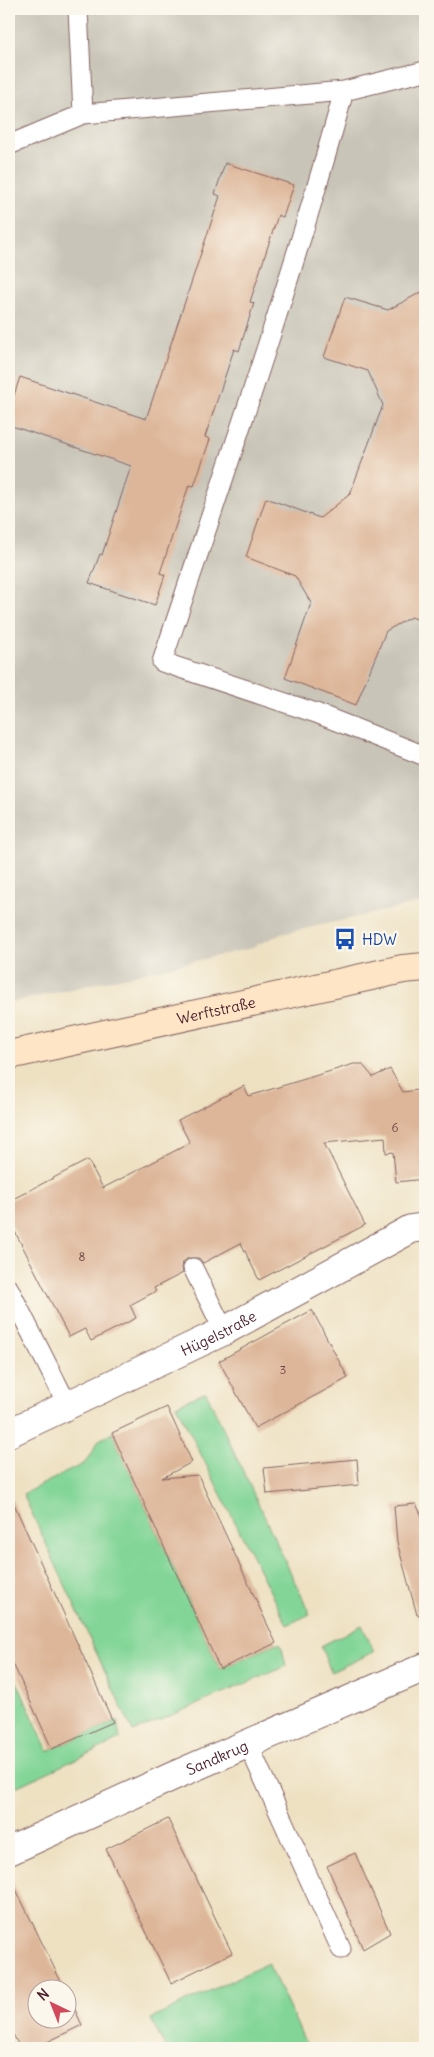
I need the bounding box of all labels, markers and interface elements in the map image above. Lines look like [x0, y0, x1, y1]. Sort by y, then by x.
bus stop icon: HDW [332, 926, 358, 952]
place label: HDW [362, 930, 397, 949]
street label: Werftstraße [175, 992, 257, 1028]
house number: 6 [392, 1120, 399, 1135]
house number: 8 [79, 1249, 86, 1264]
street label: Hügelstraße [177, 1306, 259, 1360]
house number: 3 [280, 1362, 287, 1377]
street label: Sandkrug [183, 1735, 251, 1779]
north arrow [28, 1980, 78, 2030]
text: N [33, 1985, 53, 2004]

